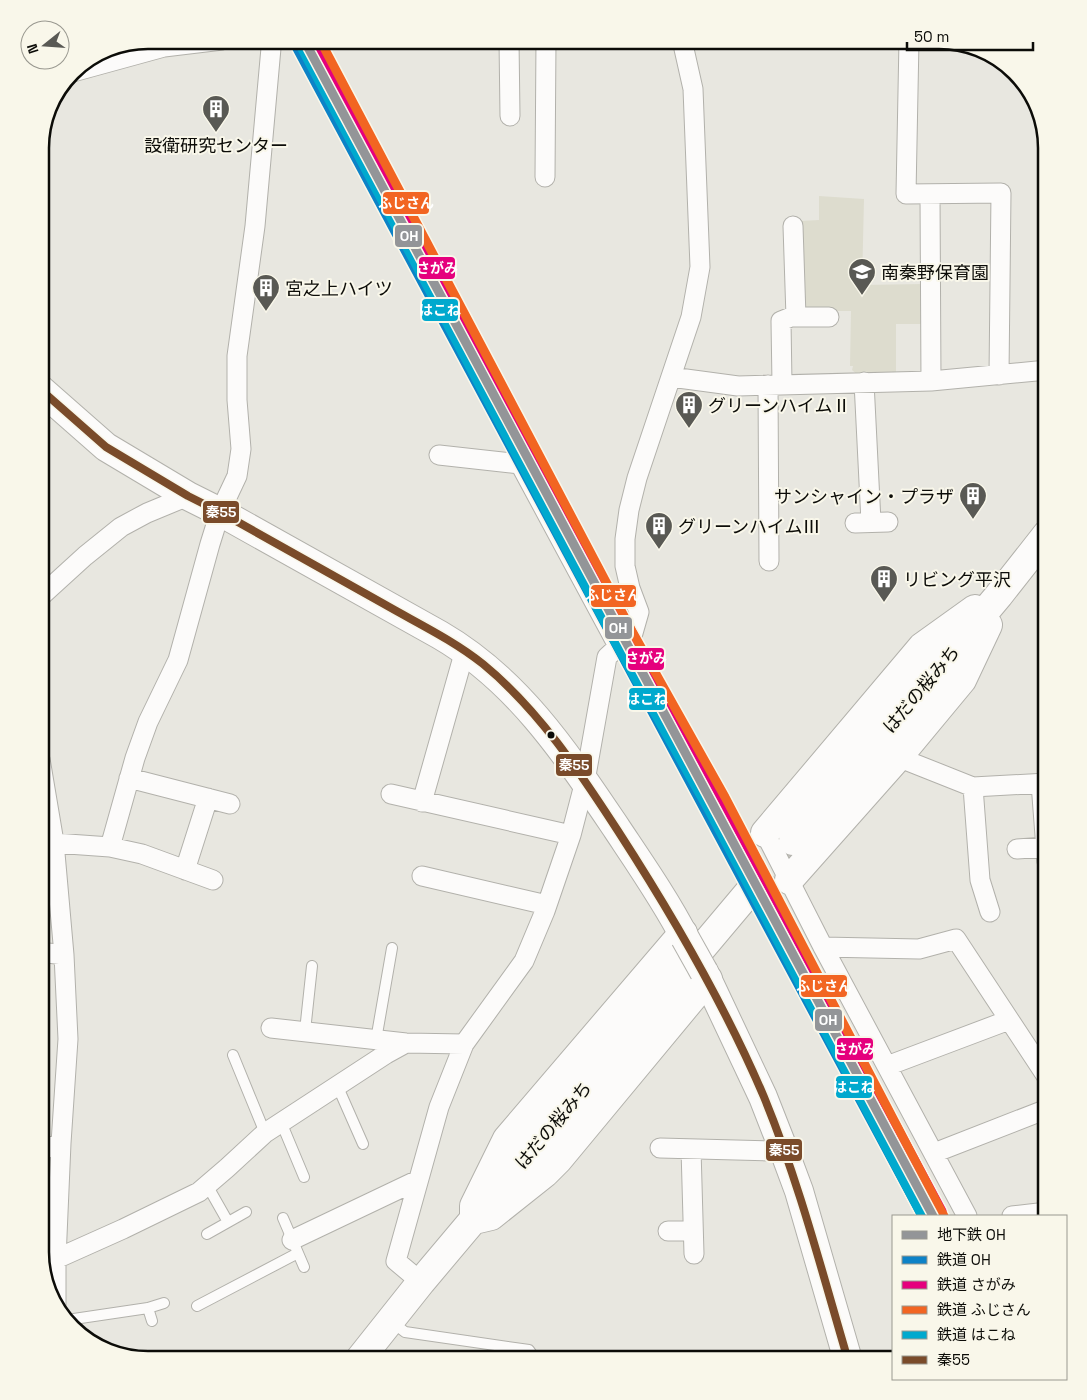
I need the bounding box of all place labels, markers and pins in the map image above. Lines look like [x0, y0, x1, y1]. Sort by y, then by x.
building icon: 設衛研究センター [201, 94, 231, 133]
place label: 設衛研究センター [144, 134, 288, 157]
school or university icon: 南秦野保育園 [847, 257, 877, 296]
place label: 南秦野保育園 [881, 261, 989, 284]
building icon: 宮之上ハイツ [251, 273, 281, 312]
place label: 宮之上ハイツ [285, 277, 393, 300]
building icon: グリーンハイムⅡ [674, 390, 704, 429]
place label: グリーンハイムⅡ [708, 394, 850, 417]
building icon: サンシャイン・プラザ [958, 481, 988, 520]
place label: サンシャイン・プラザ [774, 485, 954, 508]
building icon: グリーンハイムⅢ [644, 511, 674, 550]
place label: グリーンハイムⅢ [678, 515, 820, 538]
building icon: リビング平沢 [869, 564, 899, 603]
place label: リビング平沢 [903, 568, 1011, 591]
unlabelled marker [546, 730, 556, 740]

